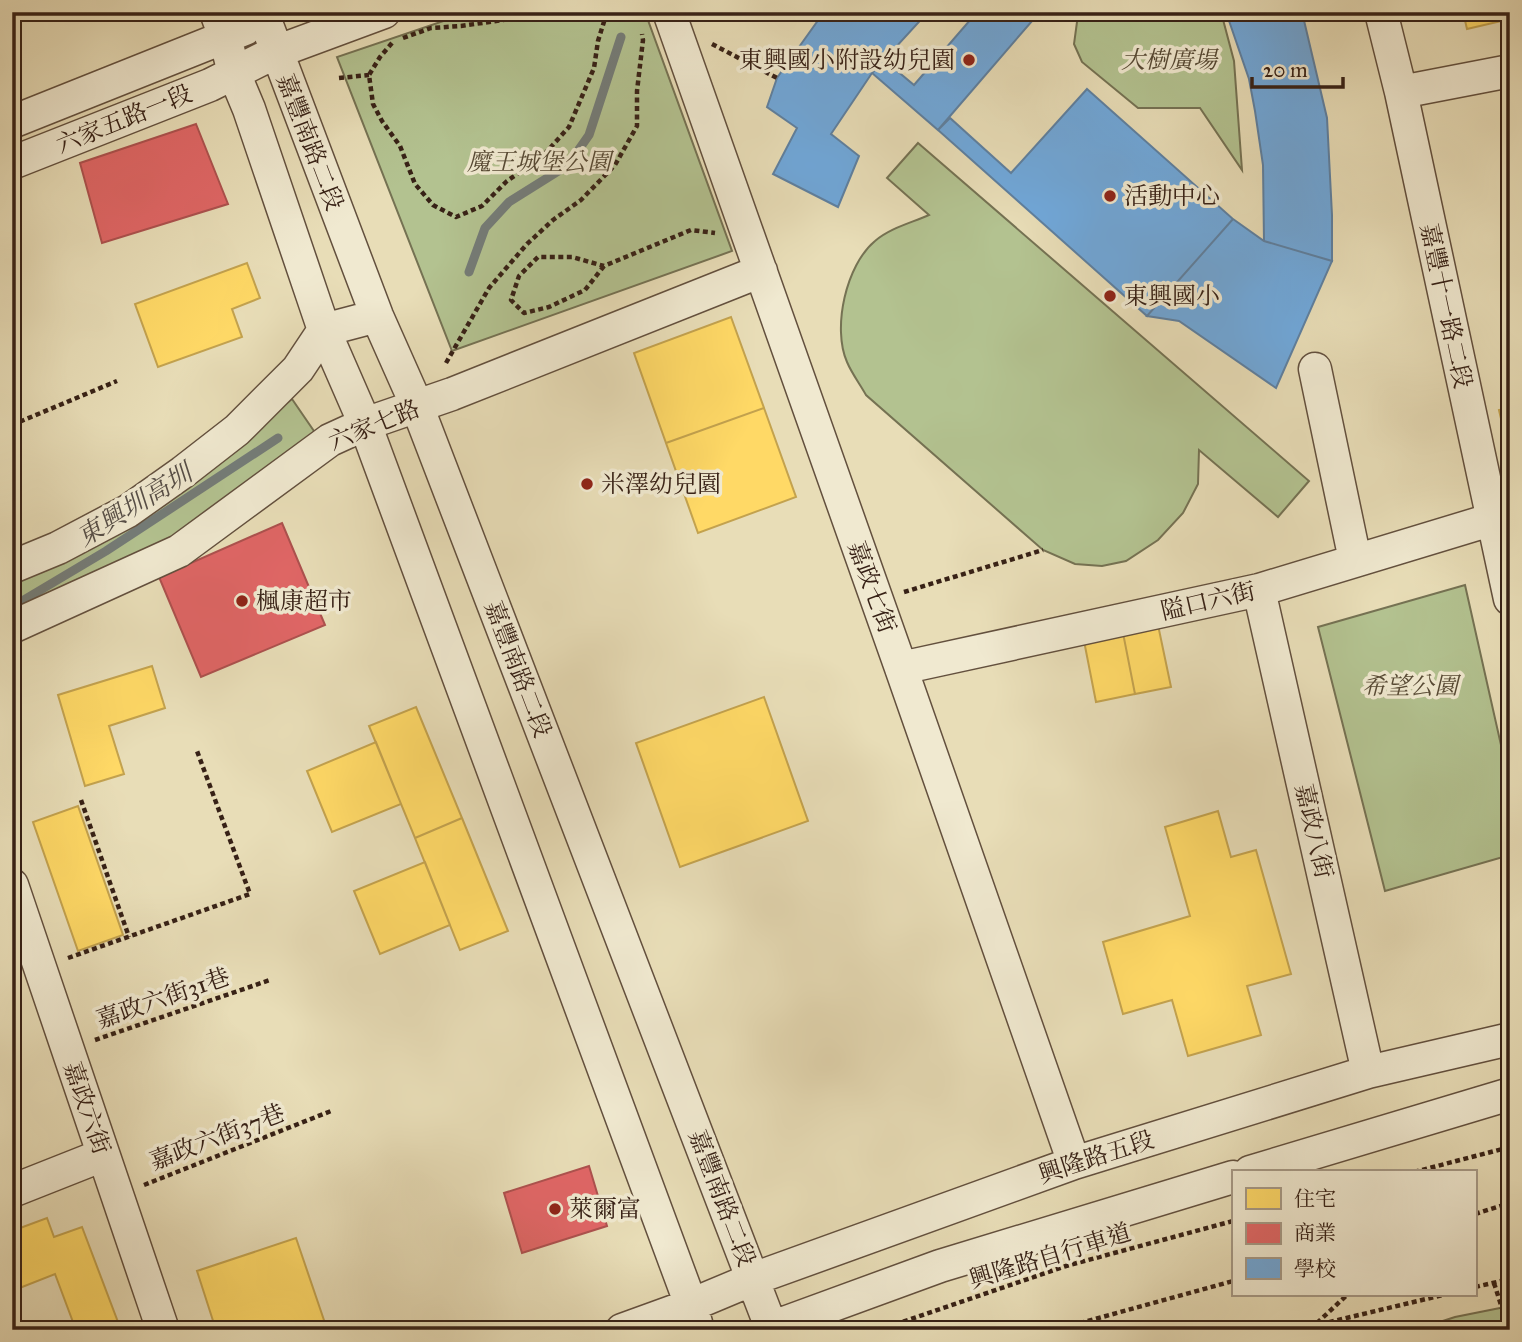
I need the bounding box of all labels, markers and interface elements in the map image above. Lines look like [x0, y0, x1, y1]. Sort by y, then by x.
place label: 東興國小附設幼兒園 [739, 45, 955, 75]
park label: 大樹廣場 [1121, 45, 1219, 75]
scale bar [1252, 46, 1344, 90]
marker: 東興國小附設幼兒園 [961, 52, 977, 68]
text: 20 m [1263, 57, 1308, 83]
street label: 嘉豐南路二段 [270, 69, 350, 215]
street label: 六家五路一段 [52, 78, 196, 160]
park label: 魔王城堡公園 [467, 147, 615, 177]
place label: 活動中心 [1124, 181, 1220, 211]
marker: 活動中心 [1102, 188, 1118, 204]
street label: 嘉豐十一路二段 [1414, 221, 1478, 391]
place label: 東興國小 [1124, 281, 1220, 311]
marker: 東興國小 [1102, 288, 1118, 304]
street label: 六家七路 [324, 393, 424, 457]
water label: 東興圳高圳 [70, 455, 201, 553]
place label: 米澤幼兒園 [601, 469, 721, 499]
marker: 米澤幼兒園 [579, 476, 595, 492]
street label: 嘉政七街 [841, 537, 903, 637]
street label: 隘口六街 [1158, 576, 1258, 626]
place label: 楓康超市 [256, 586, 352, 616]
marker: 楓康超市 [234, 593, 250, 609]
street label: 嘉豐南路二段 [478, 596, 558, 742]
park label: 希望公園 [1362, 671, 1462, 701]
street label: 嘉政八街 [1289, 781, 1339, 881]
street label: 嘉政六街31巷 [92, 961, 234, 1035]
street label: 嘉政六街 [57, 1058, 117, 1158]
street label: 嘉政六街37巷 [145, 1097, 289, 1177]
street label: 興隆路五段 [1034, 1124, 1158, 1190]
street label: 嘉豐南路二段 [682, 1125, 762, 1271]
legend [1232, 1170, 1476, 1296]
text: 住宅 [1294, 1186, 1336, 1212]
place label: 萊爾富 [569, 1194, 641, 1224]
marker: 萊爾富 [547, 1201, 563, 1217]
street label: 興隆路自行車道 [965, 1217, 1135, 1295]
text: 商業 [1294, 1220, 1336, 1246]
text: 學校 [1294, 1256, 1336, 1282]

